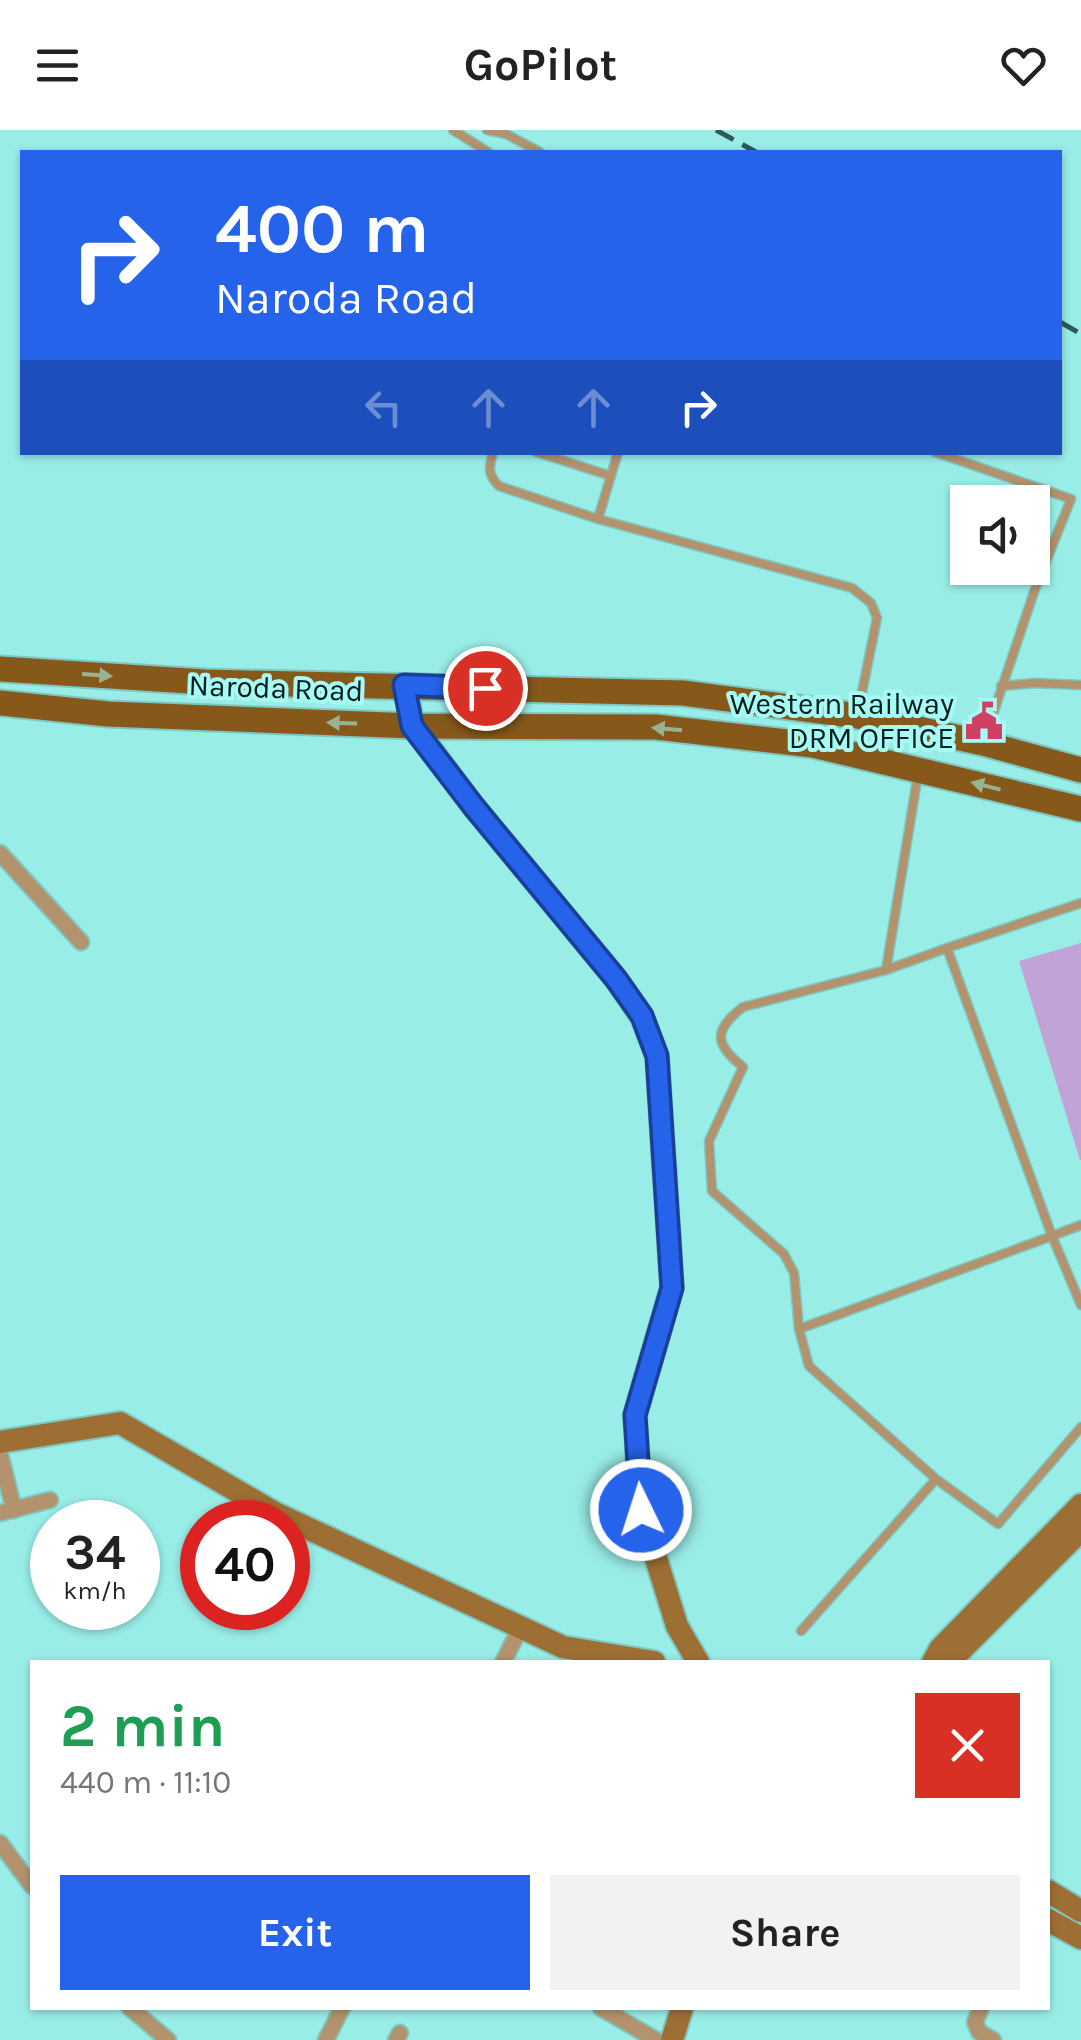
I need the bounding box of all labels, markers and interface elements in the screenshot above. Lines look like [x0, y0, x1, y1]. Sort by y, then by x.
icon: menu [30, 38, 85, 93]
icon: heart [996, 38, 1051, 93]
text: GoPilot [464, 39, 617, 91]
text: 400 m [215, 188, 429, 270]
icon: right [50, 190, 180, 320]
text: Naroda Road [215, 272, 477, 324]
icon: left [356, 380, 411, 435]
icon: ahead [461, 380, 516, 435]
icon: ahead [566, 380, 621, 435]
icon: right [671, 380, 726, 435]
map controls [950, 485, 1050, 585]
button: sound [950, 485, 1050, 585]
pin [443, 646, 528, 731]
icon: arrive [458, 661, 513, 716]
one-way arrow [82, 667, 114, 683]
street label: Naroda Road [188, 667, 364, 709]
place label: Western Railway DRM OFFICE [730, 686, 954, 756]
public building icon: Western Railway DRM OFFICE [963, 700, 1005, 742]
one-way arrow [326, 715, 358, 731]
one-way arrow [651, 720, 682, 736]
one-way arrow [970, 778, 1001, 793]
position arrow [589, 1458, 693, 1562]
speed limit sign: 40 [180, 1500, 310, 1630]
text: 34 [65, 1523, 125, 1582]
text: km/h [63, 1576, 127, 1605]
text: 2 min [60, 1691, 225, 1761]
button: close [915, 1693, 1020, 1798]
text: 440 m · 11:10 [60, 1764, 231, 1801]
button: Exit [60, 1875, 530, 1990]
button: Share [550, 1875, 1020, 1990]

